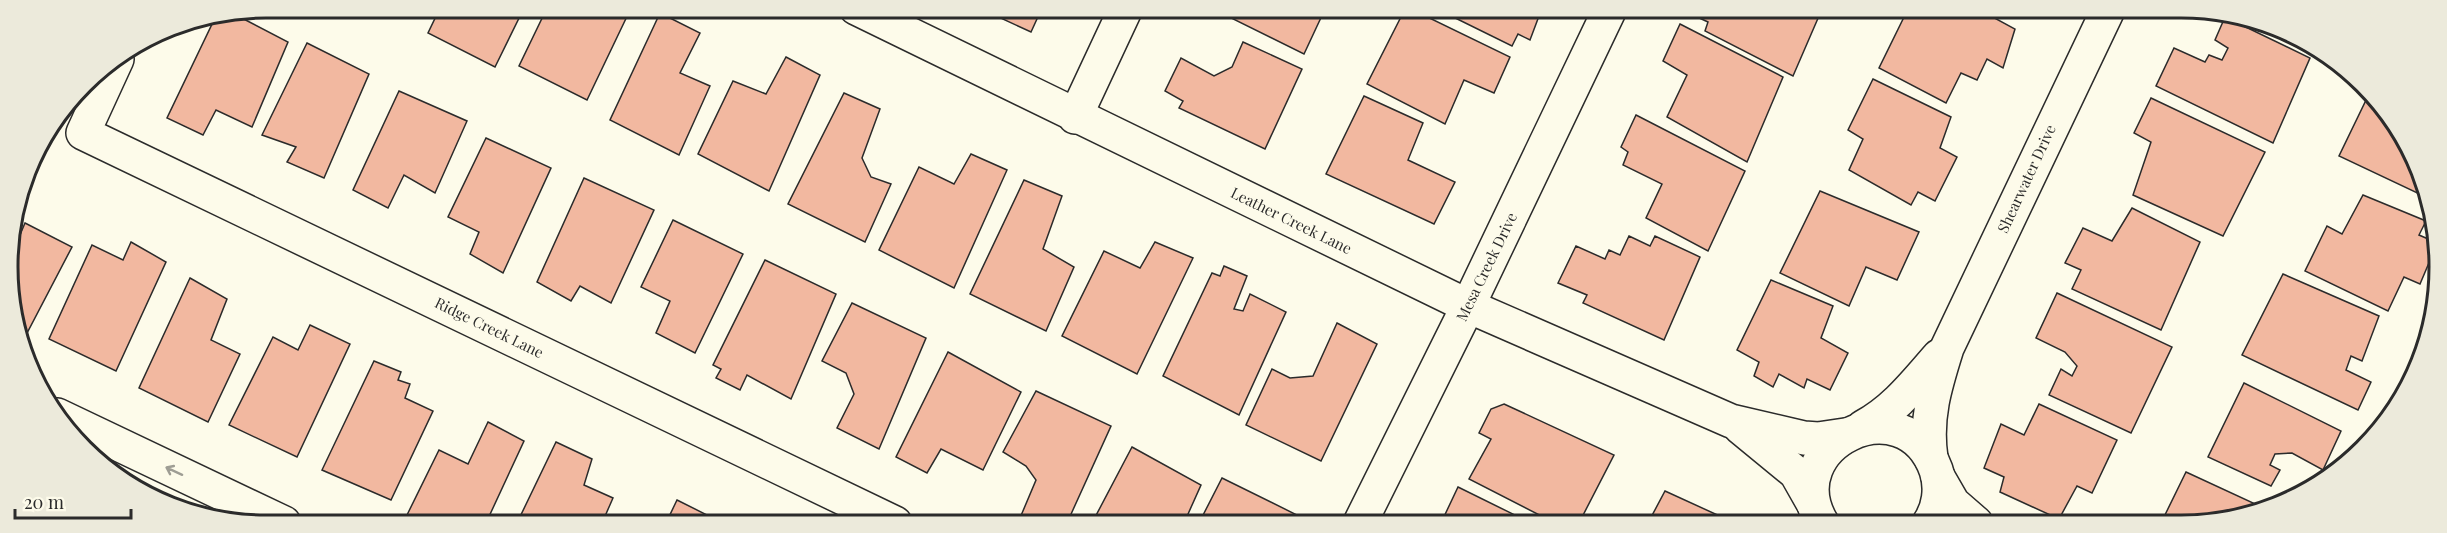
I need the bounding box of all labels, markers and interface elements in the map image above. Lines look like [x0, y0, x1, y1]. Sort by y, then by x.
street label: Shearwater Drive [1992, 121, 2060, 236]
street label: Leather Creek Lane [1228, 182, 1355, 258]
street label: Mesa Creek Drive [1451, 209, 1521, 324]
street label: Ridge Creek Lane [432, 292, 547, 362]
one-way arrow [166, 465, 184, 477]
scale bar [15, 482, 130, 520]
text: 20 m [24, 490, 64, 514]

